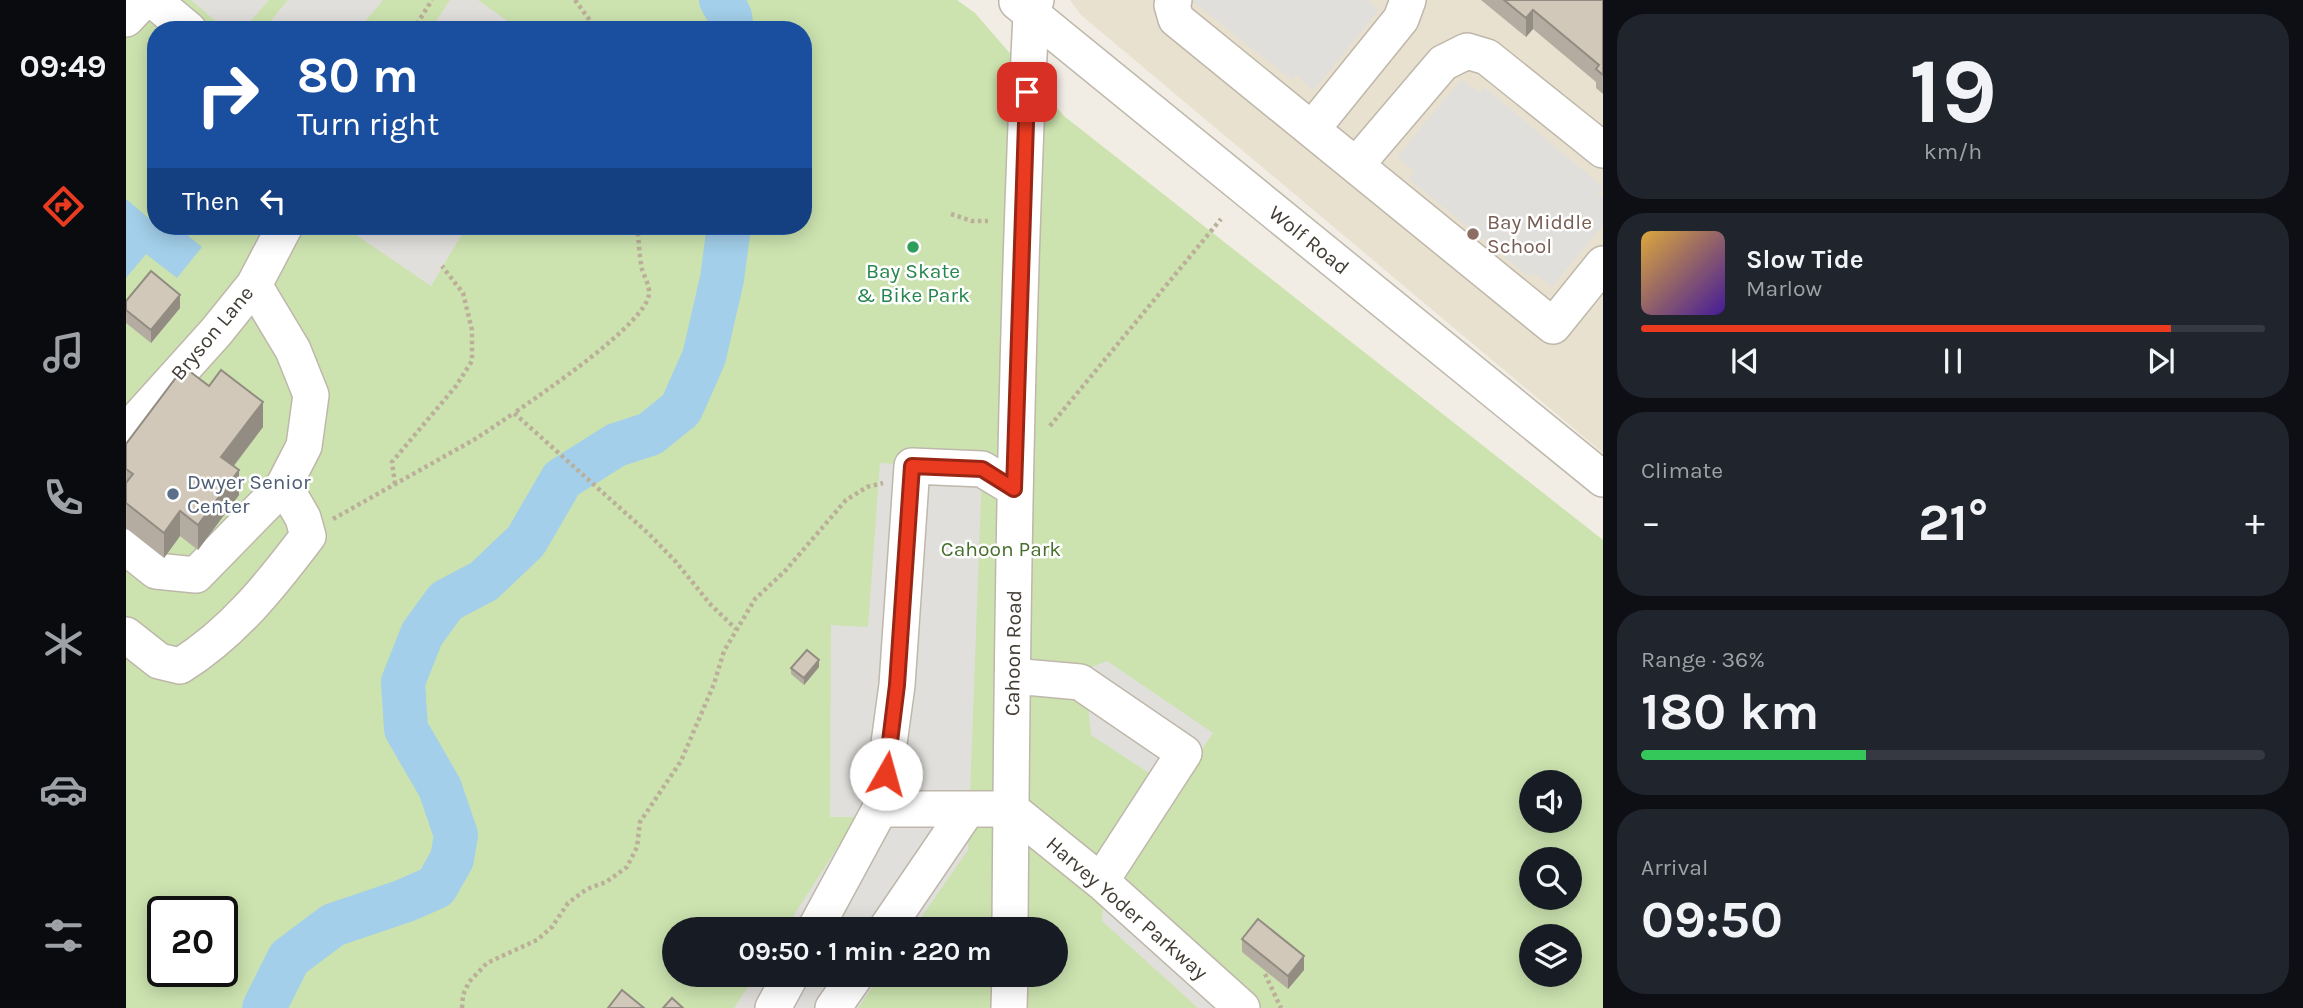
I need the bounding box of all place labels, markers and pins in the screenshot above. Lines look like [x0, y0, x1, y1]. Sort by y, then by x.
pin [997, 62, 1057, 122]
place label: Bay Middle School [1487, 210, 1592, 258]
marker: Bay Middle School [1465, 226, 1481, 242]
marker: Bay Skate & Bike Park [905, 239, 921, 255]
place label: Bay Skate & Bike Park [856, 259, 970, 307]
place label: Dwyer Senior Center [187, 470, 311, 518]
marker: Dwyer Senior Center [165, 486, 181, 502]

